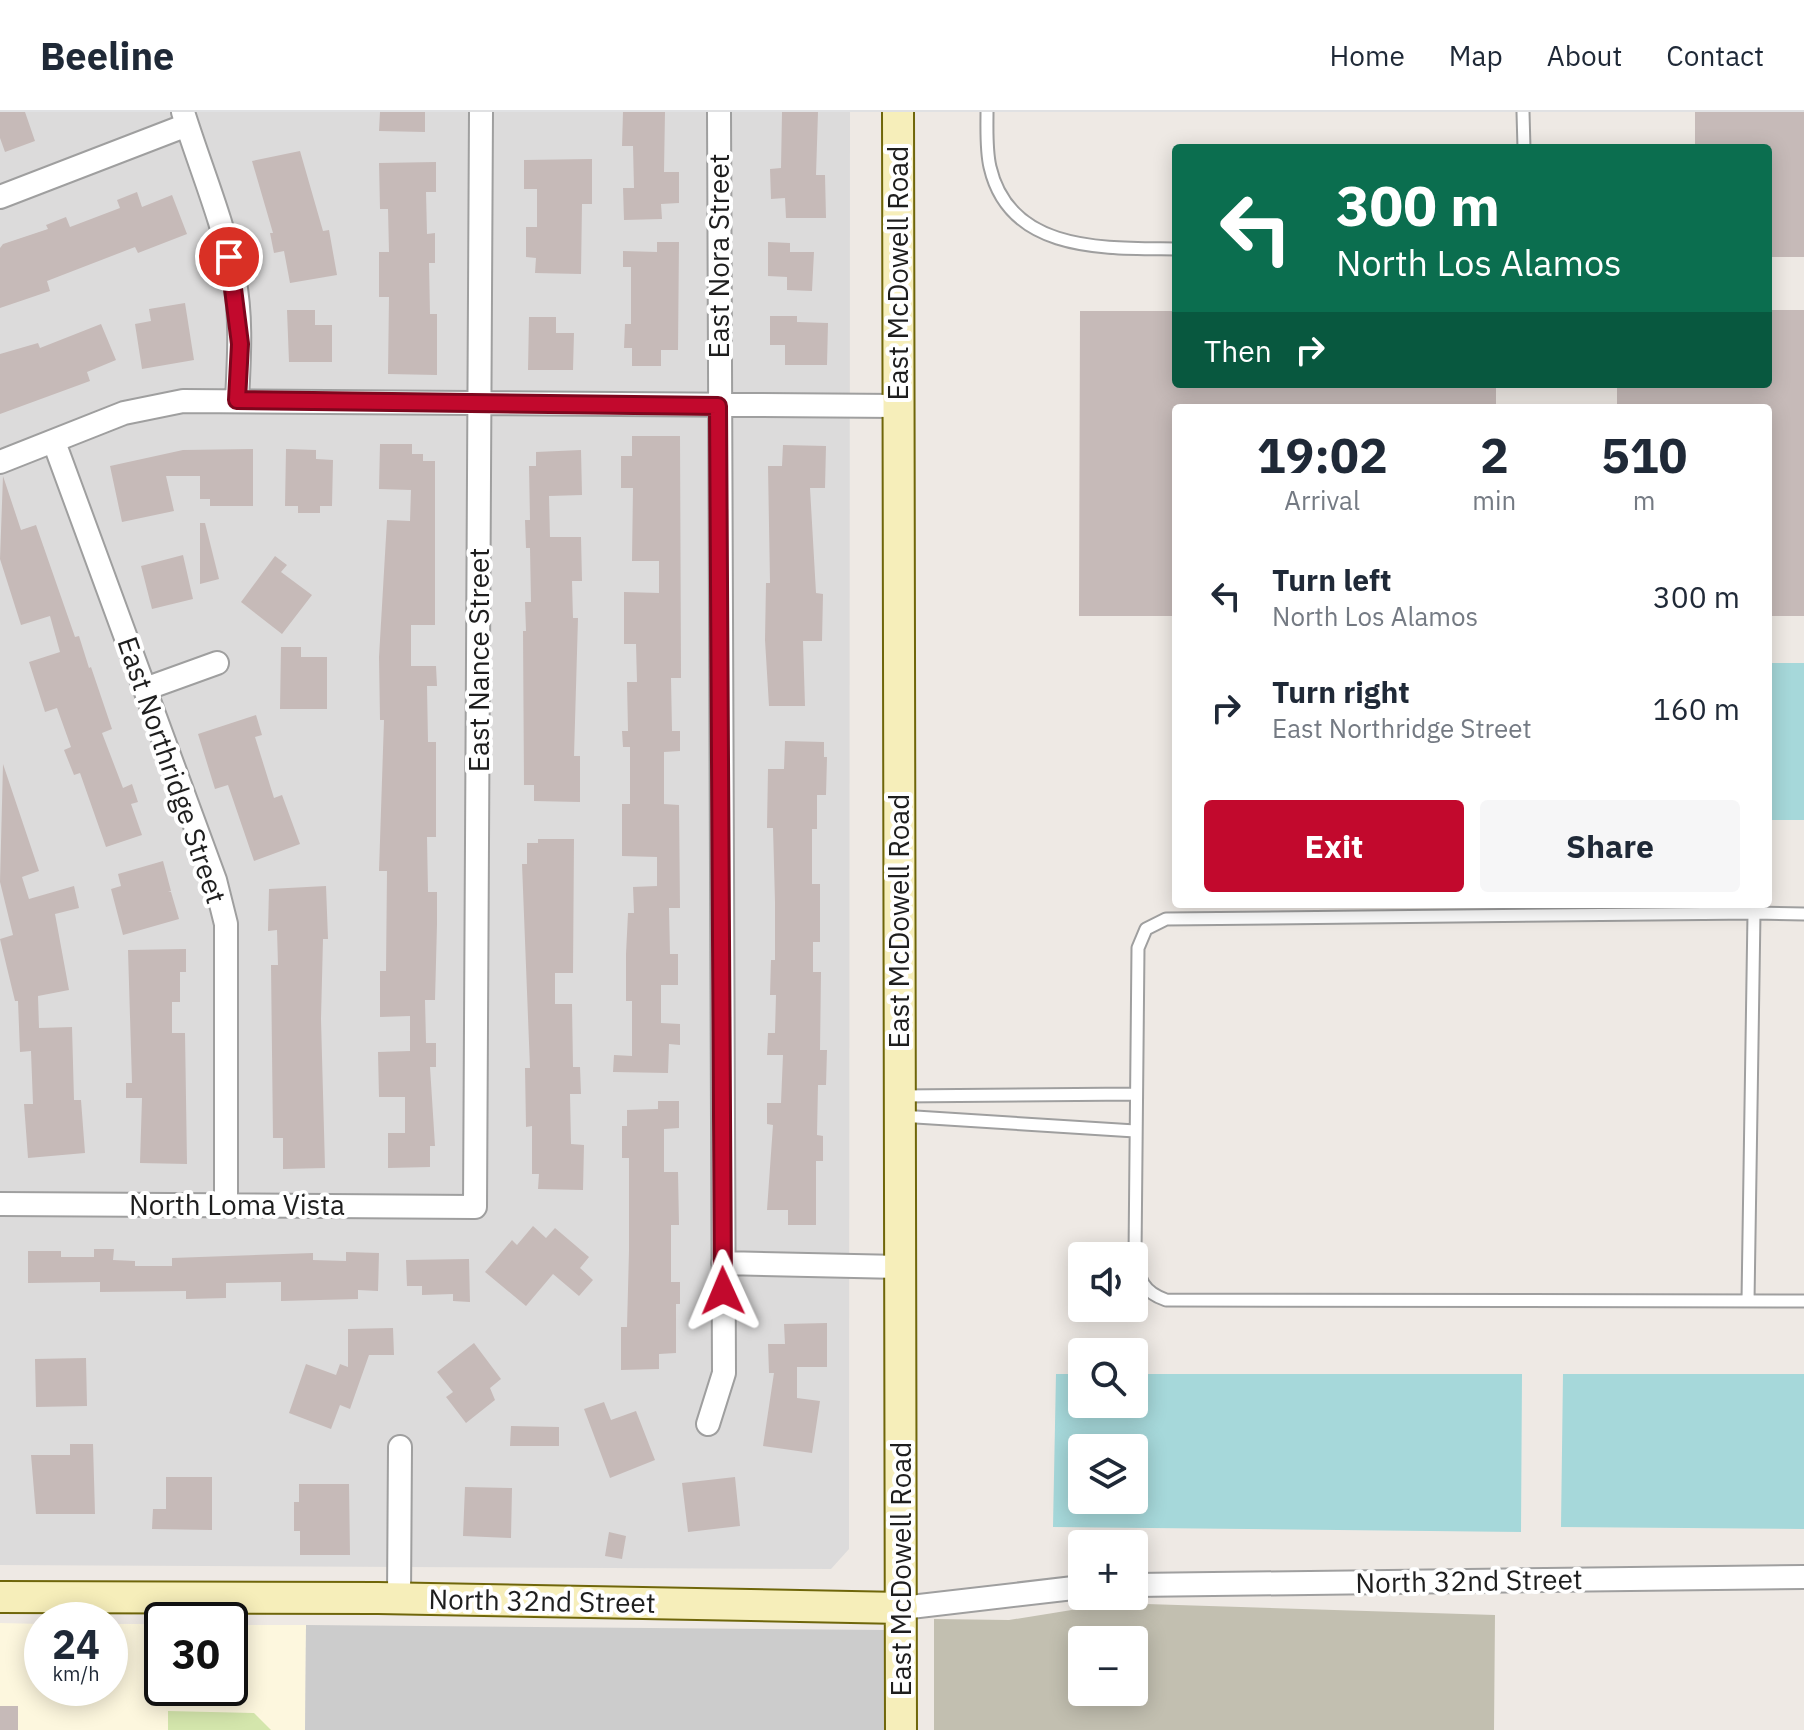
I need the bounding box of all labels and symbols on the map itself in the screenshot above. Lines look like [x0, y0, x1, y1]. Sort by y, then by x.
street label: East McDowell Road [879, 145, 916, 401]
street label: East Nora Street [700, 153, 737, 359]
pin [195, 223, 263, 291]
street label: East Nance Street [460, 548, 497, 772]
street label: East Northridge Street [109, 632, 235, 908]
street label: East McDowell Road [880, 793, 917, 1049]
street label: North Loma Vista [129, 1186, 345, 1223]
position arrow [681, 1249, 765, 1333]
street label: East McDowell Road [882, 1441, 919, 1697]
street label: North 32nd Street [1355, 1560, 1583, 1601]
street label: North 32nd Street [428, 1580, 656, 1621]
speed limit sign: 30 [144, 1602, 248, 1706]

